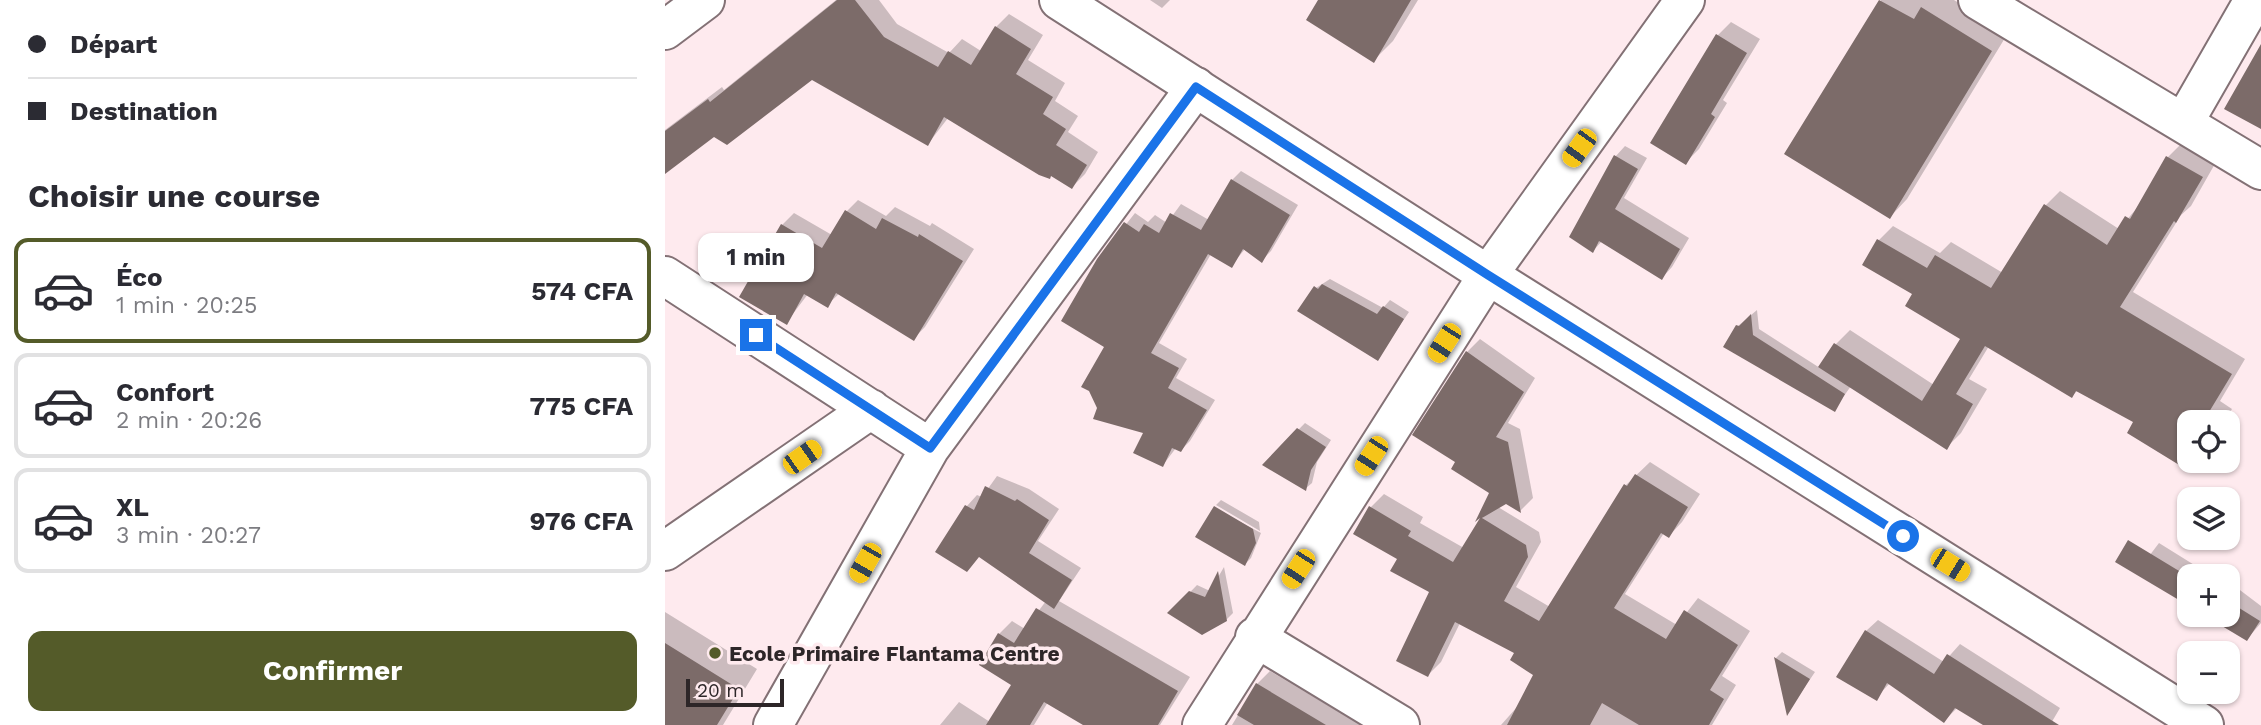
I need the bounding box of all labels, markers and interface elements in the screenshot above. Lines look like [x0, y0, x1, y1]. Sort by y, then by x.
text: Départ [70, 29, 157, 59]
text: Destination [70, 96, 218, 126]
car [1559, 125, 1600, 171]
text: Choisir une course [28, 177, 320, 215]
callout: 1 min [698, 233, 814, 282]
text: 1 min [726, 244, 786, 271]
icon: car [32, 259, 95, 322]
text: Éco [116, 262, 163, 292]
text: 574 CFA [531, 276, 633, 306]
text: 1 min · 20:25 [116, 292, 257, 319]
route end [740, 319, 772, 351]
car [1424, 320, 1465, 366]
icon: car [32, 374, 95, 437]
text: Confort [116, 377, 214, 407]
text: 775 CFA [530, 391, 633, 421]
text: 2 min · 20:26 [116, 407, 262, 434]
map controls [2177, 410, 2240, 704]
button: locate [2177, 410, 2240, 473]
car [1351, 433, 1392, 479]
car [779, 436, 826, 478]
button: layers [2177, 487, 2240, 550]
icon: car [32, 489, 95, 552]
text: XL [116, 492, 149, 522]
text: 976 CFA [530, 506, 633, 536]
route start [1887, 520, 1919, 552]
text: 3 min · 20:27 [116, 522, 261, 549]
car [846, 540, 885, 586]
car [1927, 545, 1974, 585]
car [1278, 546, 1319, 592]
button: + [2177, 564, 2240, 627]
button: Confirmer [28, 631, 637, 711]
place label: Ecole Primaire Flantama Centre [729, 641, 1060, 666]
button: − [2177, 641, 2240, 704]
marker: Ecole Primaire Flantama Centre [707, 645, 723, 661]
scale bar [686, 676, 784, 708]
text: 20 m [697, 679, 744, 702]

